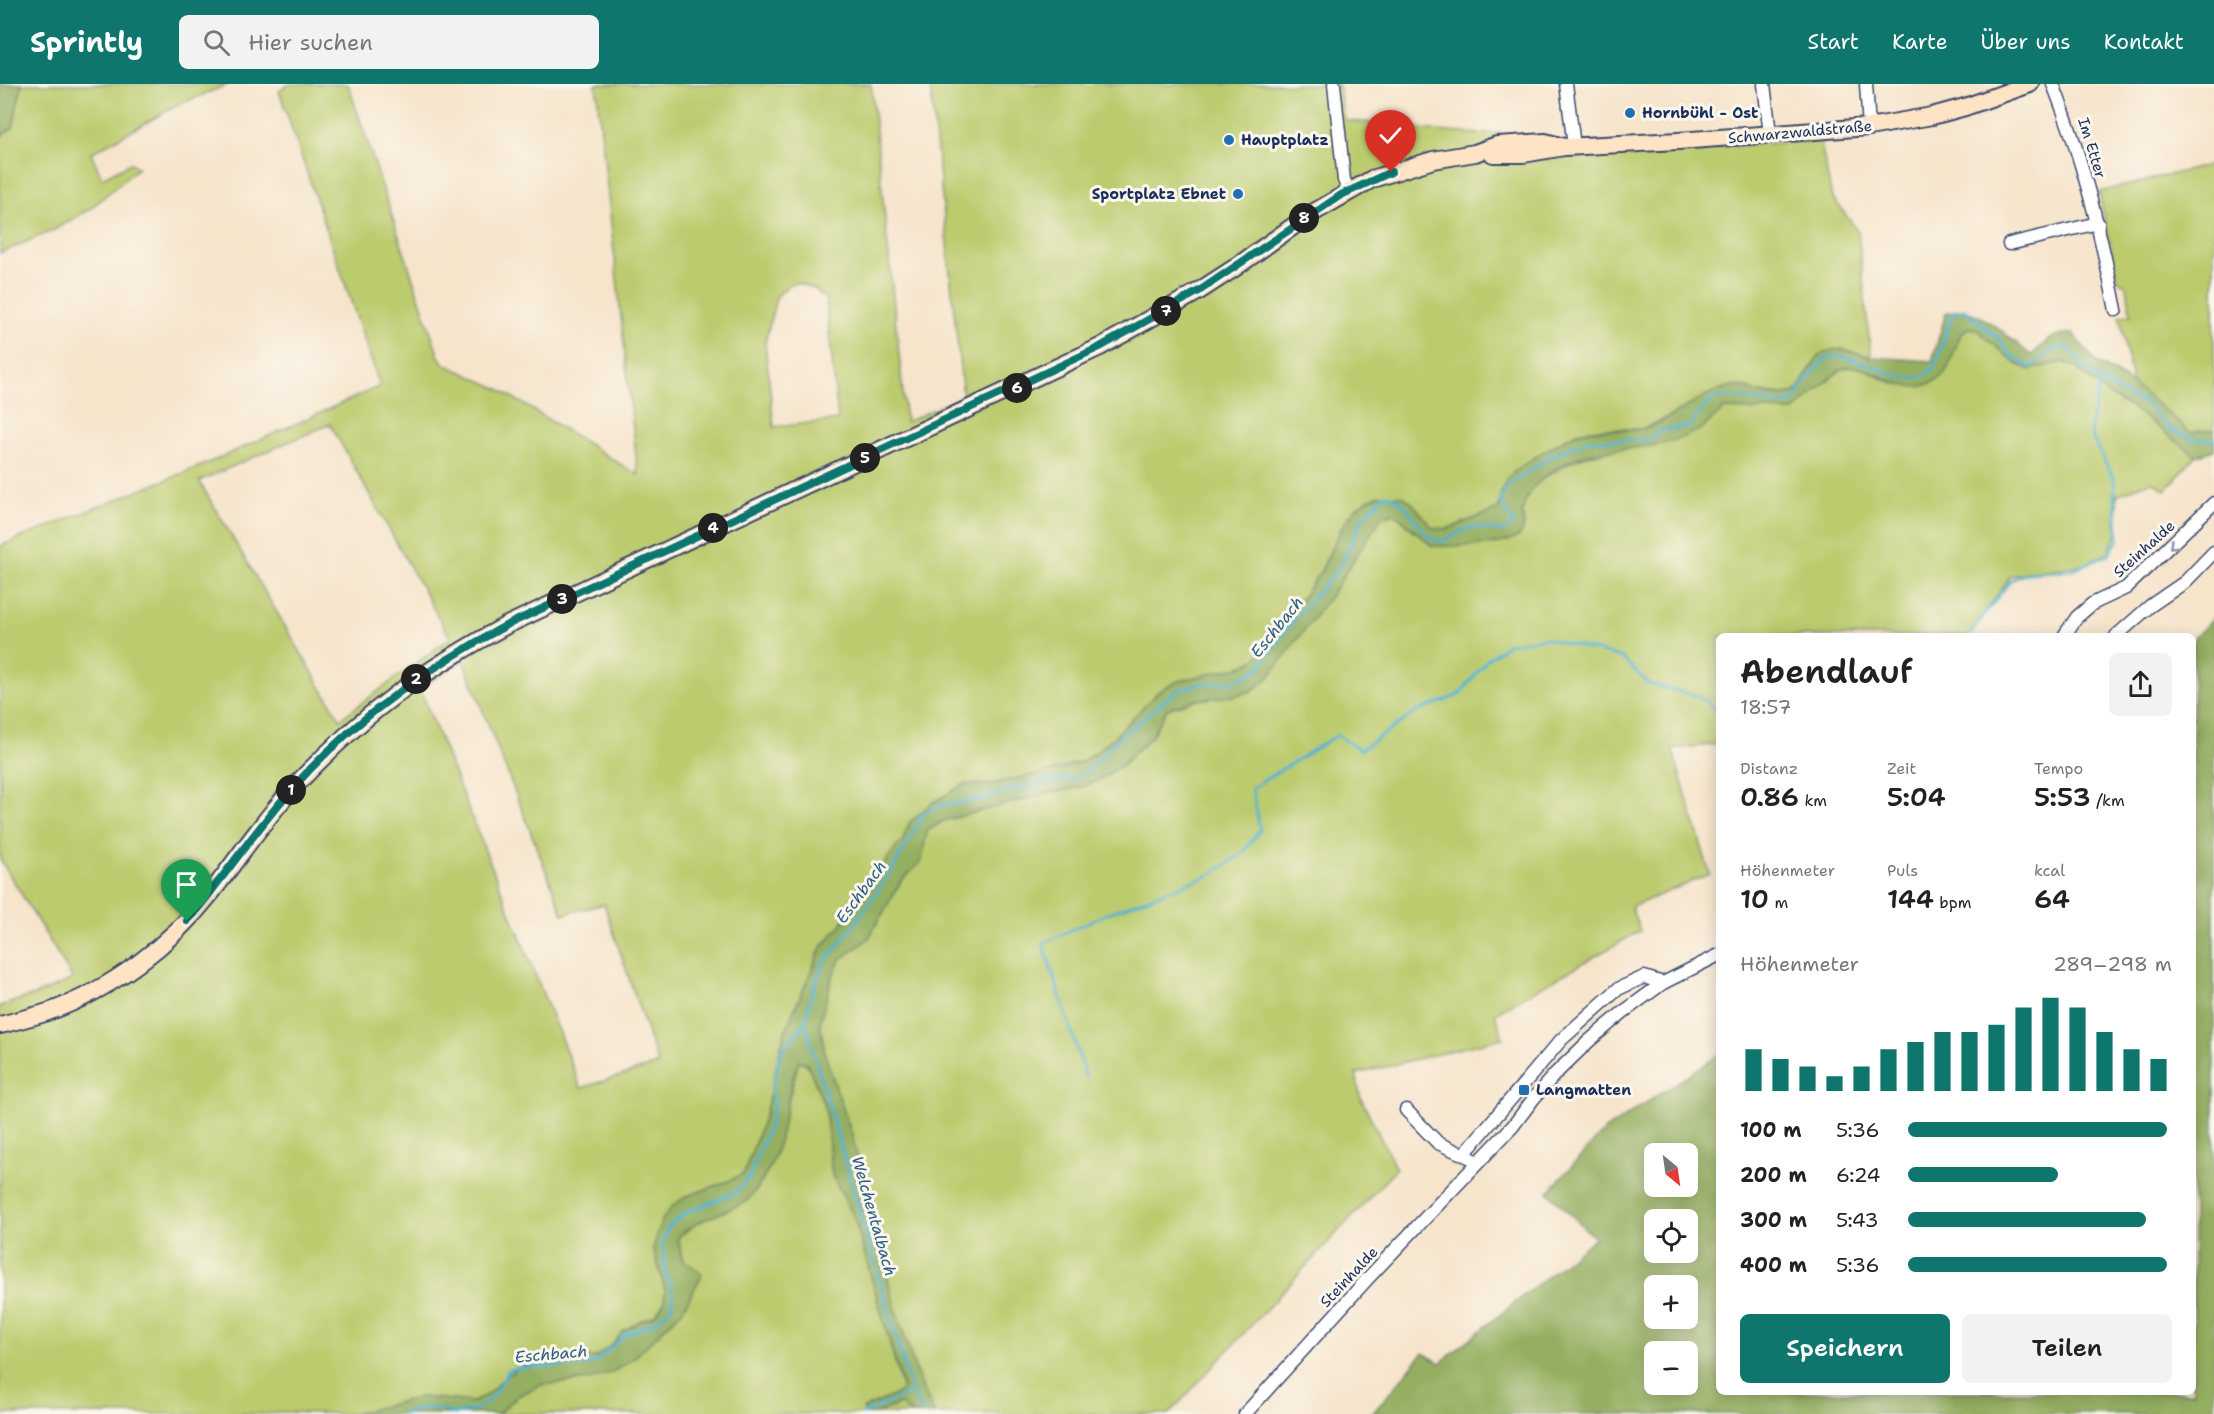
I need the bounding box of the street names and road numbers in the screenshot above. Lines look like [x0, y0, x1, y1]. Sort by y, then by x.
street label: Im Etter [2073, 115, 2111, 181]
street label: Schwarzwaldstraße [1727, 116, 1873, 148]
street label: Steinhalde [2109, 516, 2179, 582]
street label: Steinhalde [1316, 1242, 1382, 1312]

